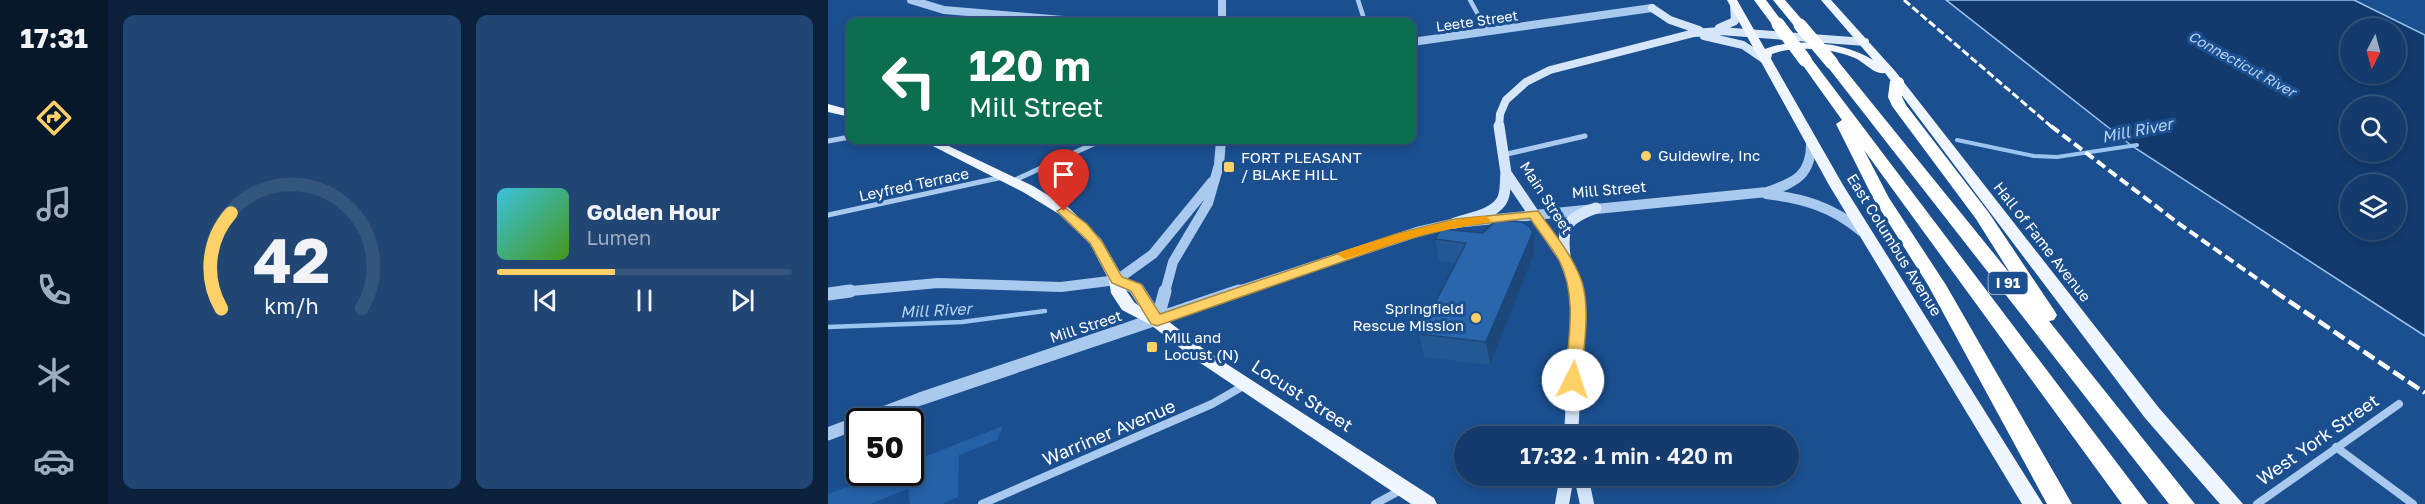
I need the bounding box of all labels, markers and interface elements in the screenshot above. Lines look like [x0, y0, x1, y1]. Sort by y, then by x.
street label: Leete Street [1435, 6, 1519, 35]
north arrow [2340, 18, 2406, 84]
map controls [2340, 18, 2406, 240]
text: 17:31 [20, 22, 88, 54]
water label: Connecticut River [2186, 27, 2301, 101]
text: 120 m [969, 40, 1091, 90]
icon: left [870, 42, 948, 120]
text: Mill Street [969, 91, 1103, 123]
button: search [2340, 96, 2406, 162]
icon: directions [33, 97, 75, 139]
water label: Mill River [2100, 113, 2177, 147]
place label: Guidewire, Inc [1658, 146, 1760, 164]
place label: FORT PLEASANT / BLAKE HILL [1241, 148, 1362, 183]
pin [1038, 149, 1089, 211]
marker: Guidewire, Inc [1639, 149, 1653, 163]
icon: arrive [1047, 158, 1080, 191]
street label: Main Street [1517, 158, 1577, 237]
marker: FORT PLEASANT / BLAKE HILL [1222, 160, 1236, 174]
street label: Leyfred Terrace [857, 164, 971, 204]
street label: East Columbus Avenue [1844, 170, 1946, 319]
button: layers [2340, 174, 2406, 240]
street label: Mill Street [1571, 177, 1647, 201]
street label: Hall of Fame Avenue [1990, 178, 2095, 305]
icon: music [33, 183, 75, 225]
text: Golden Hour [587, 198, 720, 225]
text: 42 [253, 222, 330, 297]
text: Lumen [587, 225, 651, 249]
icon: phone [33, 269, 75, 311]
road number: I 91 [1988, 272, 2028, 294]
icon: previous [529, 284, 562, 317]
icon: pause [628, 284, 661, 317]
icon: next [726, 284, 759, 317]
text: km/h [264, 293, 319, 319]
water label: Mill River [900, 298, 975, 322]
place label: Springfield Rescue Mission [1353, 299, 1464, 334]
street label: Mill Street [1047, 306, 1124, 346]
marker: Springfield Rescue Mission [1469, 311, 1483, 325]
place label: Mill and Locust (N) [1164, 328, 1239, 363]
marker: Mill and Locust (N) [1145, 340, 1159, 354]
position arrow [1541, 348, 1605, 412]
icon: climate [33, 354, 75, 396]
street label: Locust Street [1248, 354, 1357, 436]
street label: West York Street [2252, 389, 2383, 490]
street label: Warriner Avenue [1039, 394, 1178, 470]
speed limit sign: 50 [846, 408, 924, 486]
icon: car [33, 440, 75, 482]
text: 17:32 · 1 min · 420 m [1520, 442, 1733, 469]

